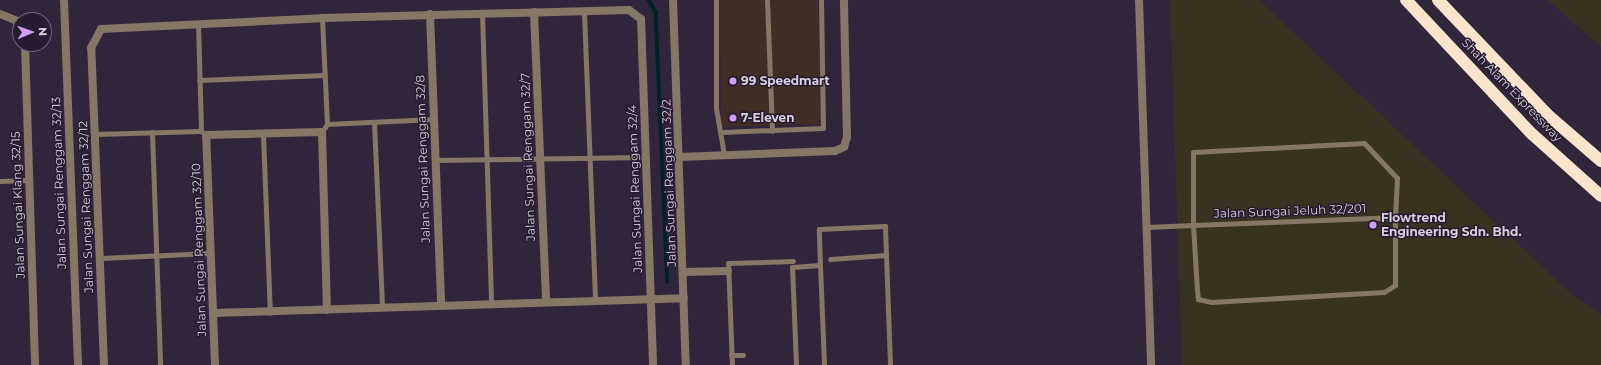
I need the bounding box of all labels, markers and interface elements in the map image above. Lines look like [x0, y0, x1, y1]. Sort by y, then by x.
north arrow [12, 12, 52, 52]
text: N [36, 27, 50, 36]
street label: Shah Alam Expressway [1459, 35, 1565, 145]
street label: Jalan Sungai Renggam 32/7 [518, 73, 538, 241]
place label: 99 Speedmart [741, 74, 830, 88]
street label: Jalan Sungai Renggam 32/8 [413, 75, 433, 243]
marker: 99 Speedmart [728, 76, 738, 86]
street label: Jalan Sungai Renggam 32/13 [49, 97, 69, 269]
street label: Jalan Sungai Renggam 32/2 [659, 99, 679, 267]
street label: Jalan Sungai Renggam 32/4 [625, 105, 645, 273]
place label: 7-Eleven [741, 111, 794, 125]
marker: 7-Eleven [728, 113, 738, 123]
street label: Jalan Sungai Renggam 32/12 [76, 121, 96, 293]
street label: Jalan Sungai Klang 32/15 [8, 131, 28, 279]
street label: Jalan Sungai Renggam 32/10 [189, 163, 209, 337]
street label: Jalan Sungai Jeluh 32/201 [1214, 201, 1366, 221]
place label: Flowtrend Engineering Sdn. Bhd. [1381, 211, 1522, 239]
marker: Flowtrend Engineering Sdn. Bhd. [1368, 220, 1378, 230]

